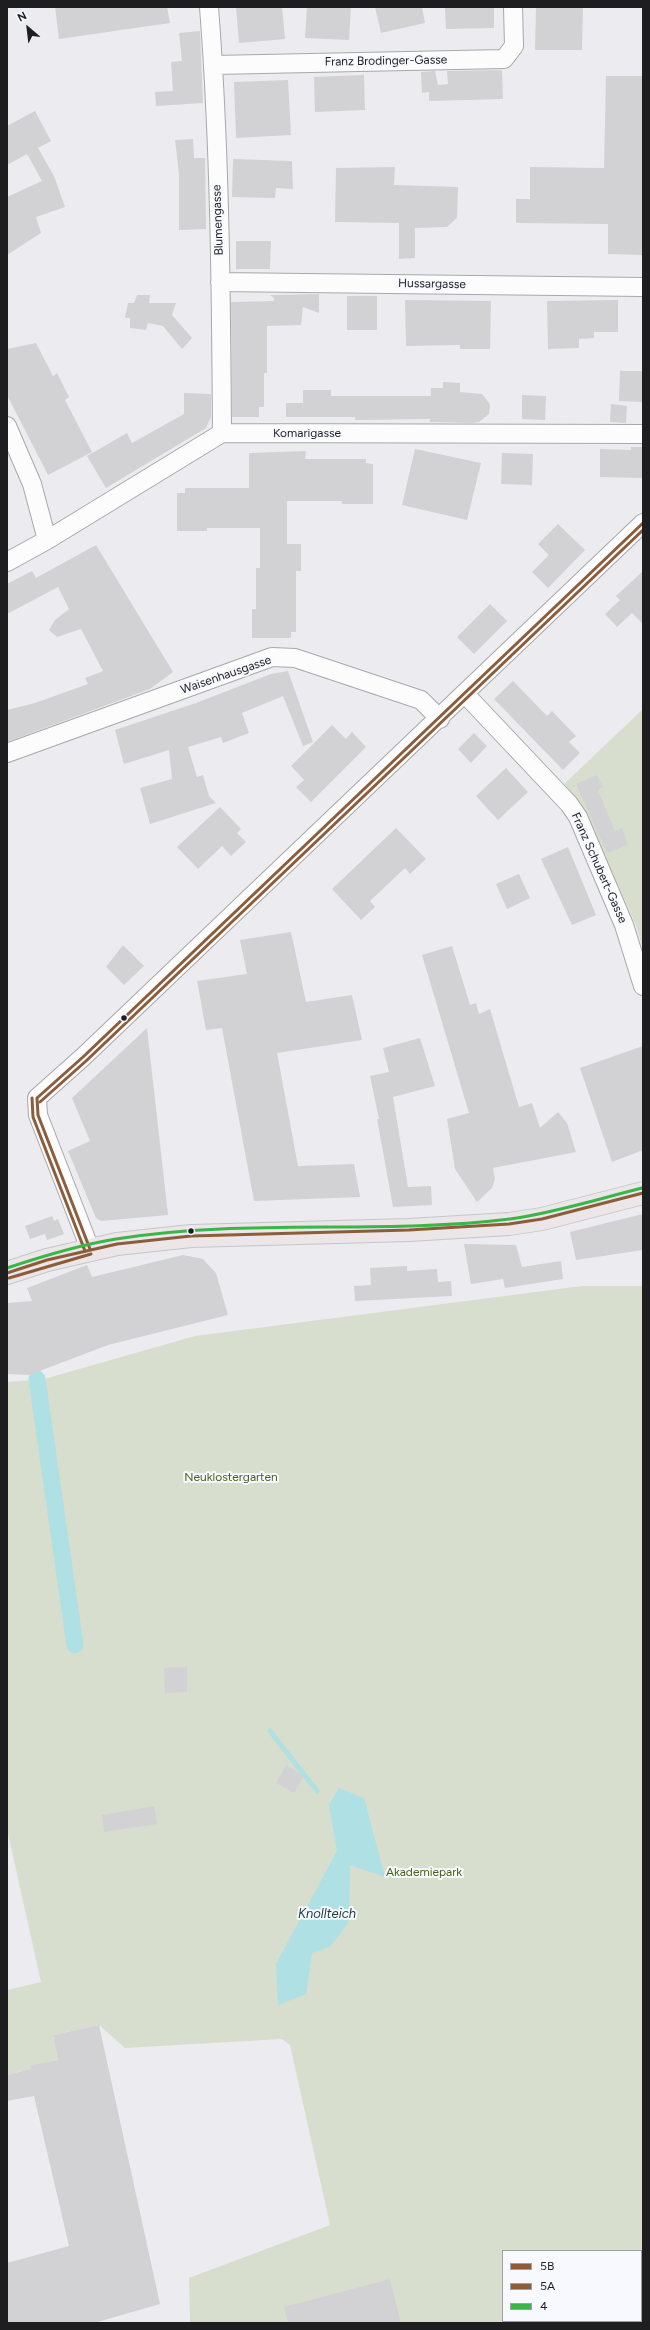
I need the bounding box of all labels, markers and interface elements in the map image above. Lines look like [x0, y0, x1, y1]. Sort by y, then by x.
north arrow [8, 8, 48, 48]
text: N [15, 9, 29, 25]
street label: Franz Brodinger-Gasse [325, 53, 447, 69]
street label: Blumengasse [210, 184, 226, 256]
street label: Hussargasse [398, 276, 466, 292]
street label: Komarigasse [273, 426, 341, 440]
street label: Waisenhausgasse [179, 653, 273, 697]
street label: Franz Schubert-Gasse [568, 810, 630, 926]
unlabelled marker [119, 1013, 129, 1023]
unlabelled marker [186, 1226, 196, 1236]
park label: Neuklostergarten [184, 1470, 278, 1484]
park label: Akademiepark [386, 1865, 462, 1879]
water label: Knollteich [298, 1906, 356, 1922]
legend [502, 2250, 642, 2322]
text: 5B [540, 2259, 554, 2273]
text: 5A [540, 2279, 555, 2293]
text: 4 [540, 2299, 547, 2313]

